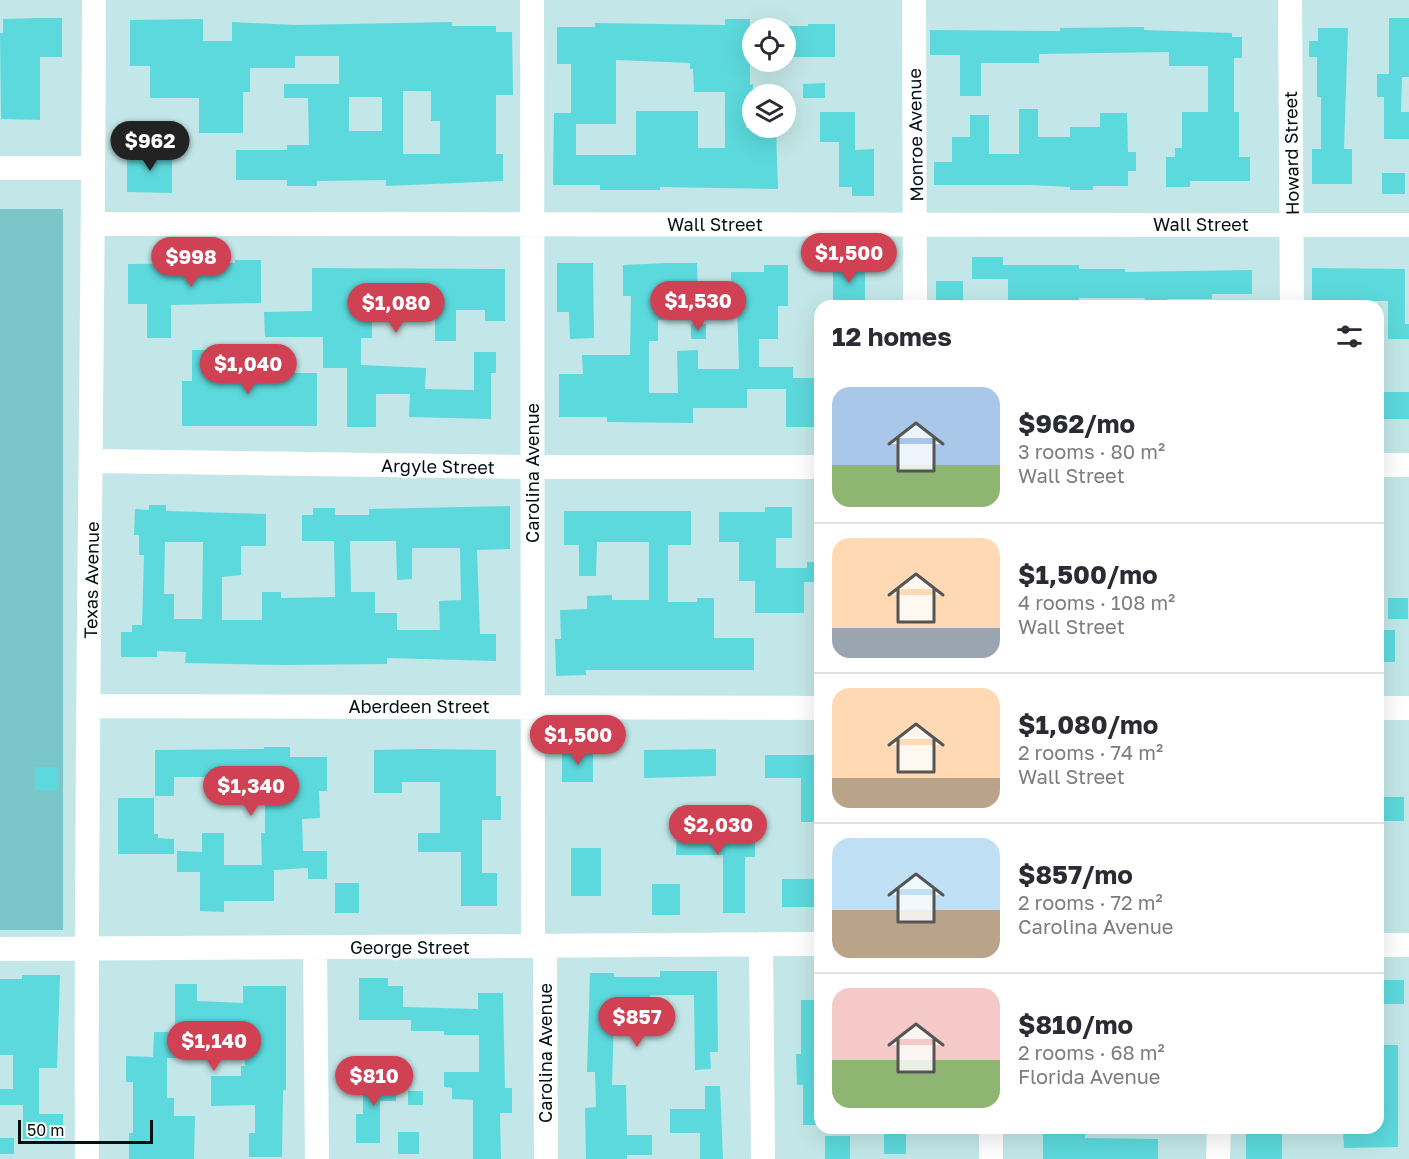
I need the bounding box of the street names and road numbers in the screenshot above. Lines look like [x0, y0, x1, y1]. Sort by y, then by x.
street label: Monroe Avenue [903, 68, 927, 202]
street label: Howard Street [1279, 91, 1303, 215]
street label: Wall Street [667, 213, 763, 235]
street label: Wall Street [1153, 213, 1249, 235]
street label: Carolina Avenue [521, 403, 543, 543]
street label: Argyle Street [381, 454, 495, 478]
street label: Texas Avenue [79, 521, 103, 639]
street label: Aberdeen Street [348, 695, 490, 717]
street label: George Street [350, 936, 470, 958]
street label: Carolina Avenue [534, 983, 556, 1123]

